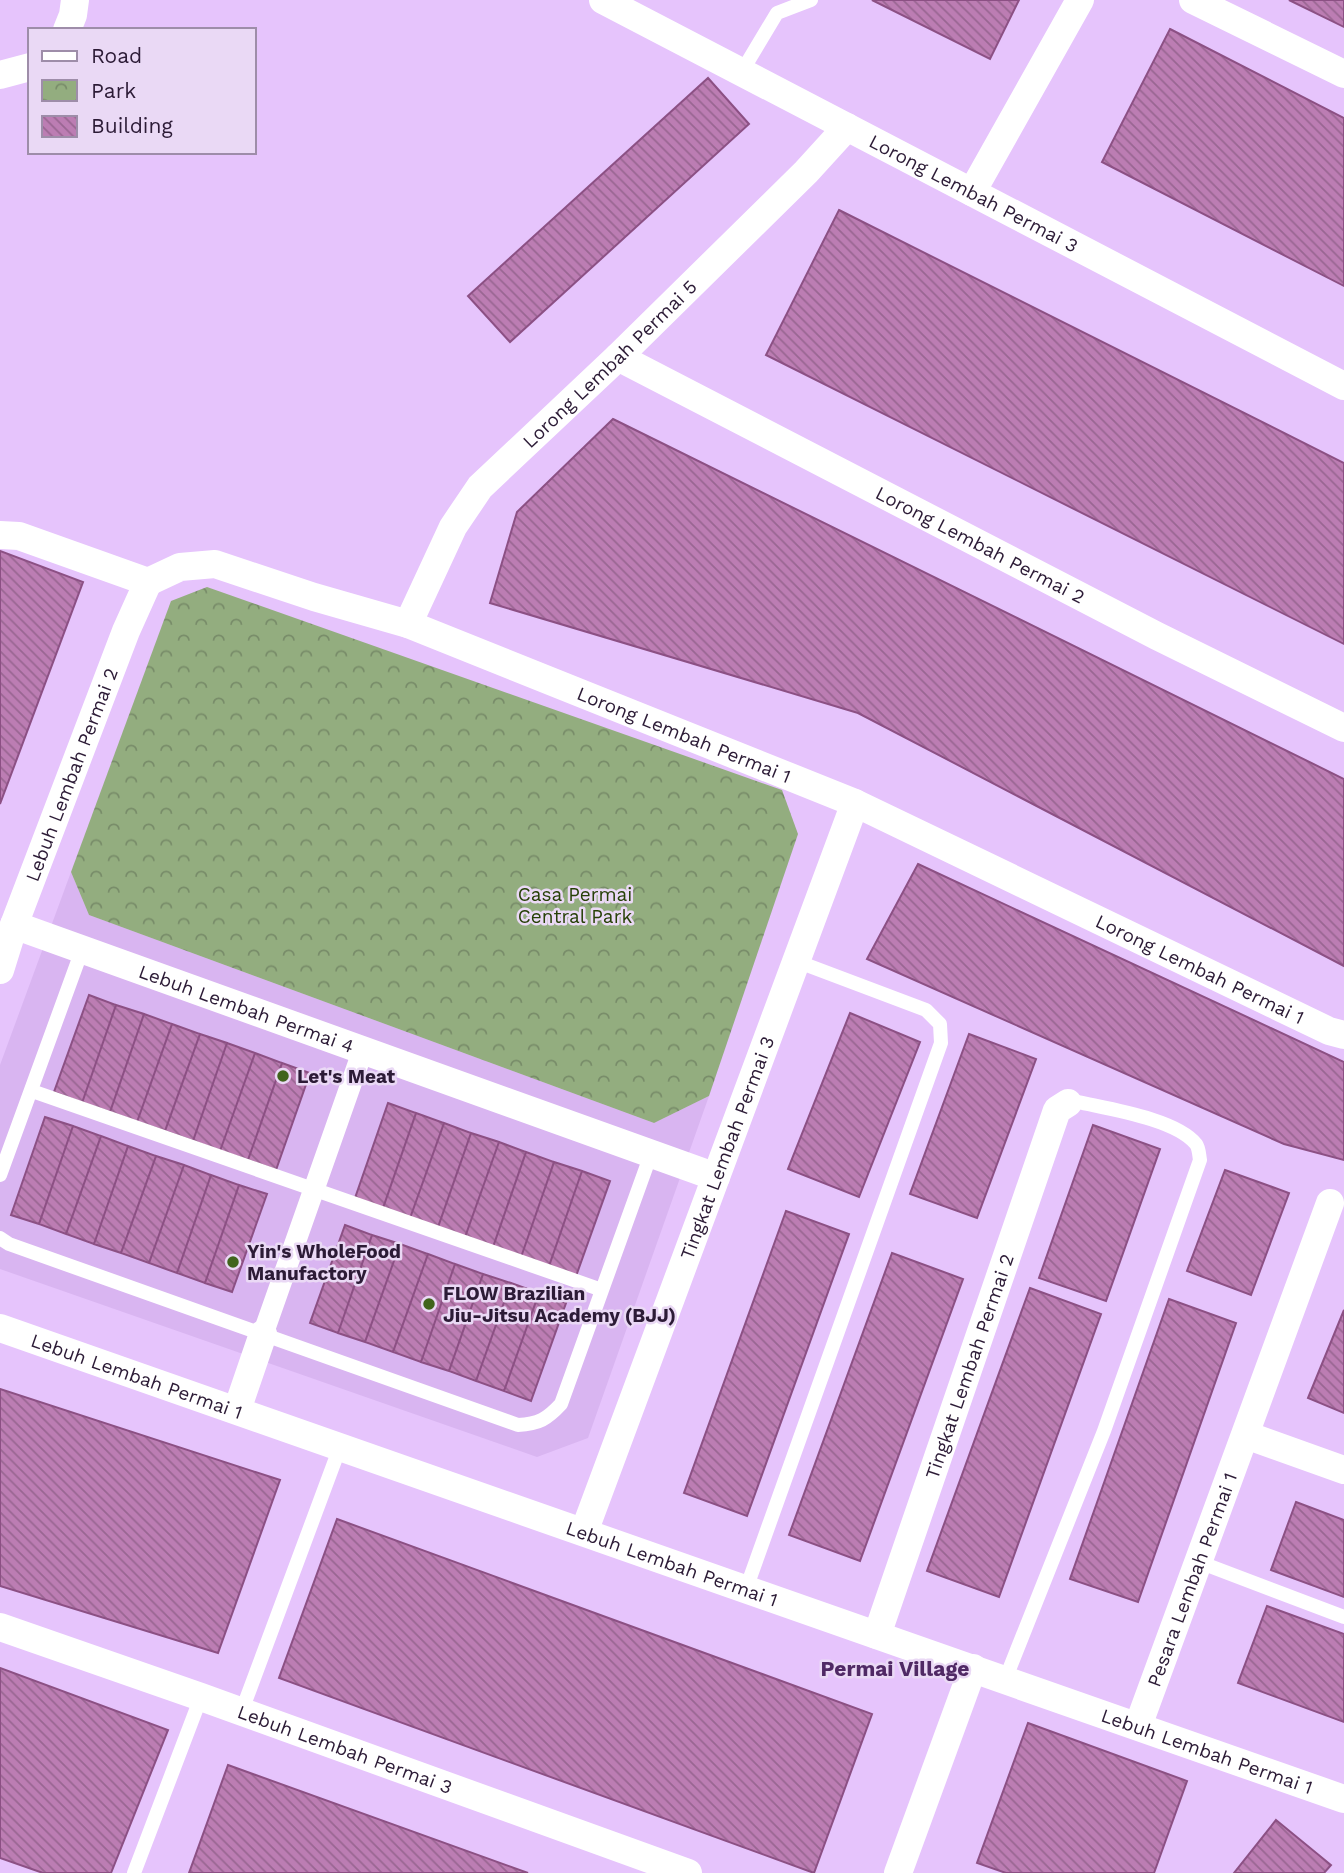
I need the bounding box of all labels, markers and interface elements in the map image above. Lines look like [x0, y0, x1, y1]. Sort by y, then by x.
legend [28, 28, 256, 154]
text: Road [91, 43, 142, 68]
text: Park [91, 78, 136, 103]
text: Building [91, 113, 173, 138]
street label: Lorong Lembah Permai 3 [865, 129, 1082, 257]
street label: Lorong Lembah Permai 5 [518, 275, 701, 452]
street label: Lorong Lembah Permai 2 [872, 481, 1089, 608]
street label: Lebuh Lembah Permai 2 [20, 665, 122, 885]
street label: Lorong Lembah Permai 1 [574, 681, 794, 788]
park label: Casa Permai Central Park [518, 883, 632, 928]
street label: Lorong Lembah Permai 1 [1092, 909, 1308, 1029]
street label: Lebuh Lembah Permai 4 [136, 959, 357, 1058]
street label: Tingkat Lembah Permai 3 [675, 1033, 779, 1262]
place label: Let's Meat [297, 1065, 396, 1088]
marker: Let's Meat [275, 1068, 291, 1084]
place label: Yin's WholeFood Manufactory [247, 1240, 401, 1285]
street label: Tingkat Lembah Permai 2 [920, 1251, 1018, 1482]
marker: Yin's WholeFood Manufactory [225, 1254, 241, 1270]
place label: FLOW Brazilian Jiu-Jitsu Academy (BJJ) [443, 1282, 676, 1327]
marker: FLOW Brazilian Jiu-Jitsu Academy (BJJ) [421, 1296, 437, 1312]
street label: Lebuh Lembah Permai 1 [28, 1328, 246, 1424]
street label: Pesara Lembah Permai 1 [1142, 1469, 1242, 1690]
street label: Lebuh Lembah Permai 1 [563, 1516, 781, 1611]
district label: Permai Village [821, 1656, 969, 1681]
street label: Lebuh Lembah Permai 3 [235, 1700, 456, 1798]
street label: Lebuh Lembah Permai 1 [1098, 1703, 1316, 1799]

